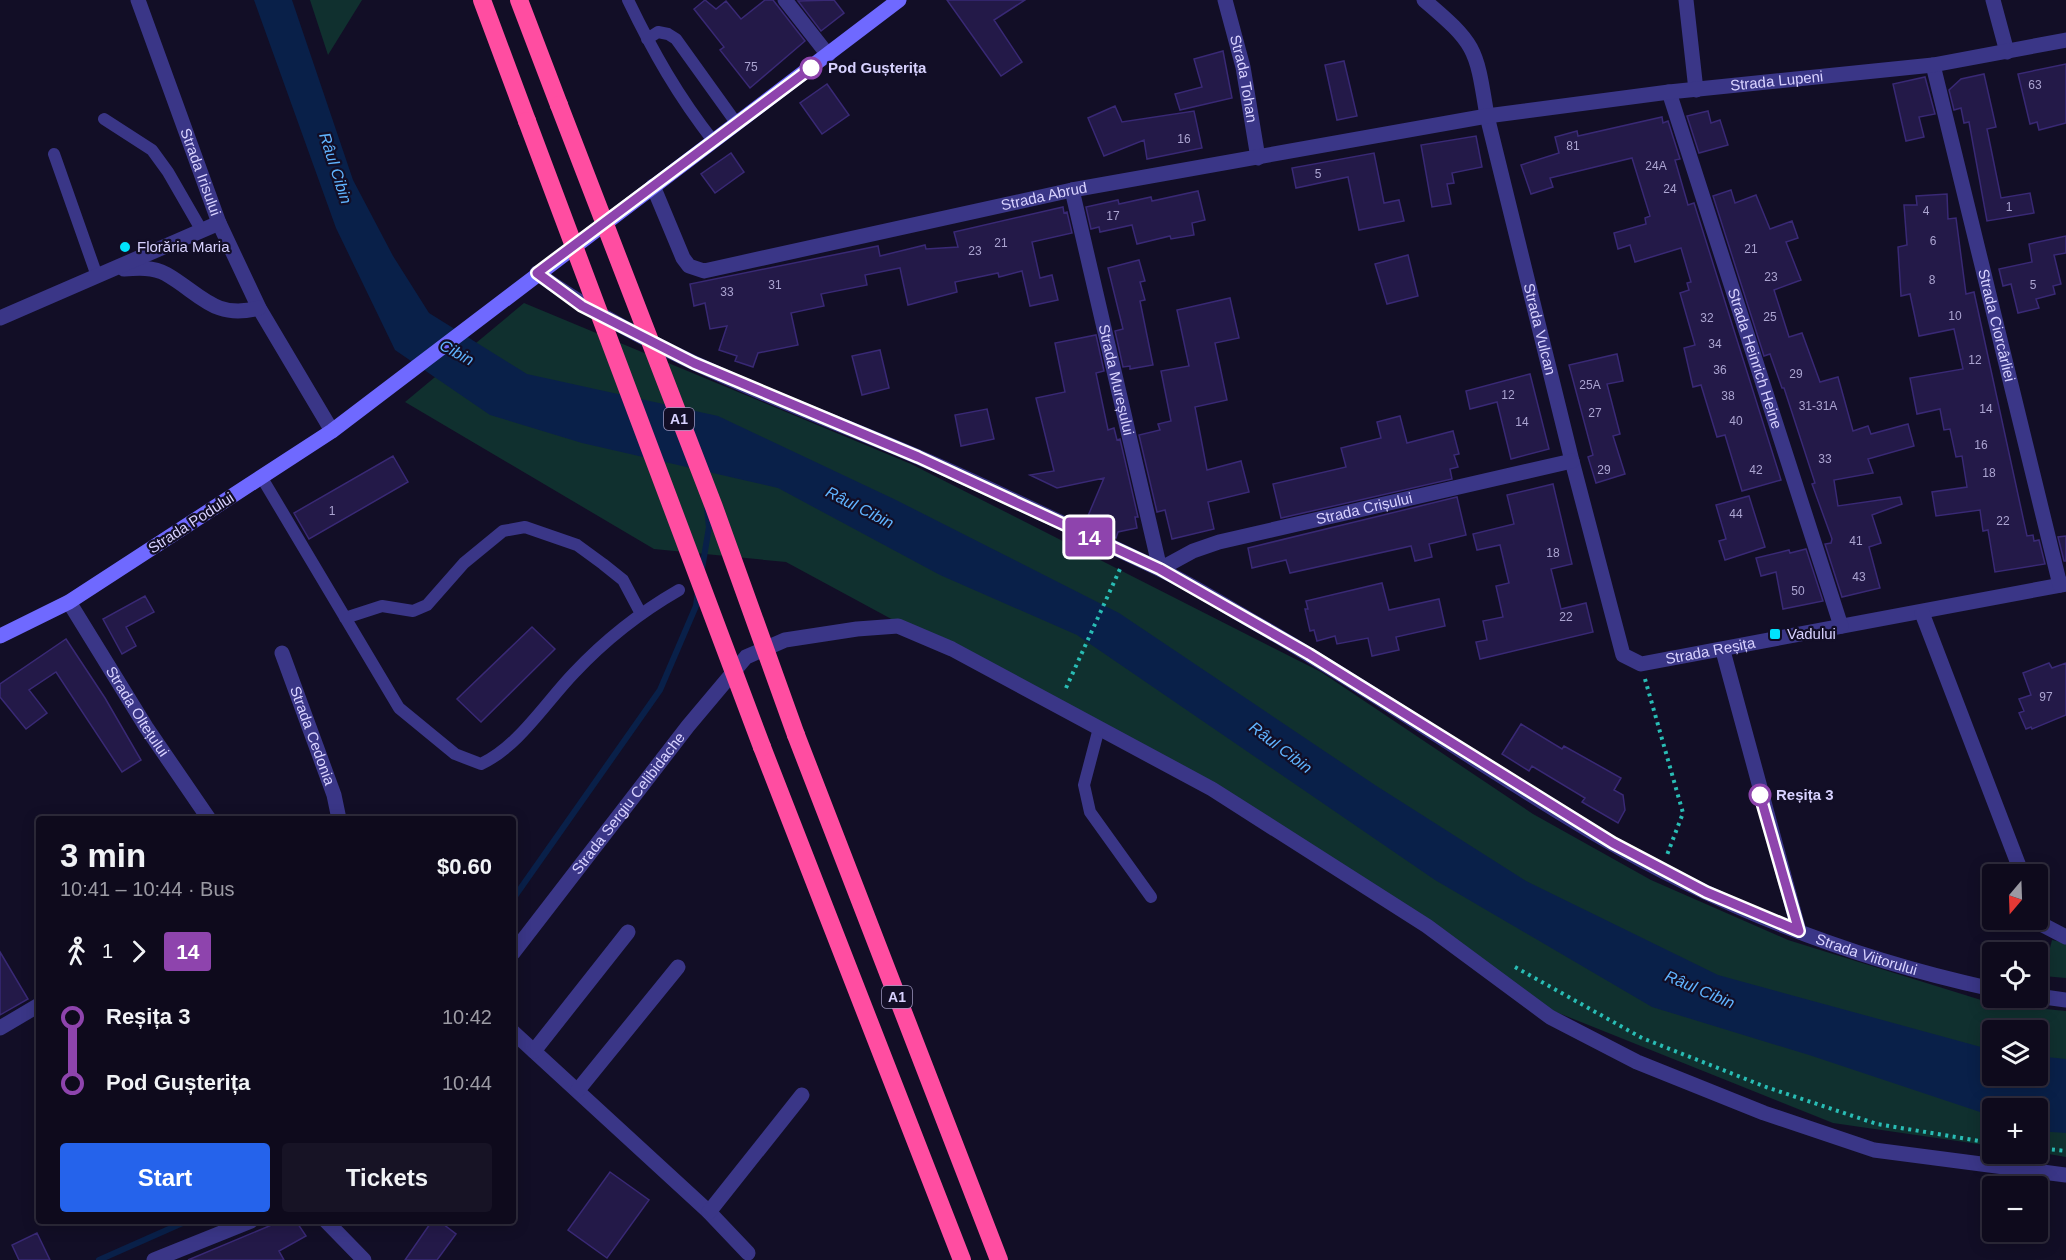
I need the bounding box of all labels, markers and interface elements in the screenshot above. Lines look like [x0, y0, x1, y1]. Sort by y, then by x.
street label: Strada Tohan [1227, 33, 1261, 124]
marker: Pod Gușterița [800, 57, 822, 79]
place label: Pod Gușterița [828, 59, 927, 76]
house number: 75 [744, 60, 758, 74]
street label: Strada Lupeni [1729, 67, 1824, 94]
house number: 63 [2028, 78, 2042, 92]
street label: Strada Irisului [177, 126, 225, 218]
water label: Râul Cibin [316, 130, 355, 206]
house number: 16 [1177, 132, 1191, 146]
house number: 81 [1566, 139, 1580, 153]
house number: 24A [1645, 159, 1667, 173]
house number: 5 [1315, 167, 1322, 181]
street label: Strada Abrud [999, 178, 1088, 213]
house number: 24 [1663, 182, 1677, 196]
house number: 1 [2006, 200, 2013, 214]
house number: 4 [1923, 204, 1930, 218]
house number: 17 [1106, 209, 1120, 223]
house number: 6 [1930, 234, 1937, 248]
house number: 21 [994, 236, 1008, 250]
place label: Florăria Maria [137, 238, 230, 255]
marker: Florăria Maria [118, 240, 132, 254]
house number: 21 [1744, 242, 1758, 256]
house number: 23 [968, 244, 982, 258]
street label: Strada Ciorcârliei [1975, 267, 2019, 383]
house number: 23 [1764, 270, 1778, 284]
house number: 8 [1929, 273, 1936, 287]
house number: 31 [768, 278, 782, 292]
house number: 5 [2030, 278, 2037, 292]
street label: Strada Vulcan [1521, 282, 1559, 377]
house number: 33 [720, 285, 734, 299]
street label: Strada Heinrich Heine [1725, 286, 1786, 431]
house number: 10 [1948, 309, 1962, 323]
house number: 25 [1763, 310, 1777, 324]
house number: 32 [1700, 311, 1714, 325]
street label: Strada Mureșului [1095, 323, 1138, 437]
water label: Cibin [437, 336, 477, 369]
house number: 34 [1708, 337, 1722, 351]
house number: 12 [1968, 353, 1982, 367]
house number: 36 [1713, 363, 1727, 377]
house number: 29 [1789, 367, 1803, 381]
house number: 25A [1579, 378, 1601, 392]
house number: 12 [1501, 388, 1515, 402]
house number: 38 [1721, 389, 1735, 403]
house number: 31-31A [1799, 399, 1837, 413]
house number: 14 [1979, 402, 1993, 416]
house number: 27 [1588, 406, 1602, 420]
road number: A1 [664, 408, 694, 430]
house number: 40 [1729, 414, 1743, 428]
house number: 14 [1515, 415, 1529, 429]
house number: 16 [1974, 438, 1988, 452]
house number: 33 [1818, 452, 1832, 466]
house number: 29 [1597, 463, 1611, 477]
house number: 42 [1749, 463, 1763, 477]
house number: 18 [1982, 466, 1996, 480]
water label: Râul Cibin [823, 483, 897, 532]
street label: Strada Podului [145, 489, 237, 557]
street label: Strada Crișului [1314, 489, 1414, 528]
house number: 1 [329, 504, 336, 518]
house number: 44 [1729, 507, 1743, 521]
house number: 22 [1996, 514, 2010, 528]
line badge: 14 [1062, 518, 1116, 556]
text: 14 [1077, 526, 1101, 549]
house number: 41 [1849, 534, 1863, 548]
house number: 18 [1546, 546, 1560, 560]
house number: 43 [1852, 570, 1866, 584]
house number: 50 [1791, 584, 1805, 598]
house number: 22 [1559, 610, 1573, 624]
place label: Vadului [1787, 625, 1836, 642]
marker: Vadului [1768, 627, 1782, 641]
street label: Strada Reșița [1664, 634, 1757, 667]
street label: Strada Oltețului [103, 663, 173, 760]
street label: Strada Cedonia [287, 684, 339, 788]
house number: 97 [2039, 690, 2053, 704]
water label: Râul Cibin [1246, 718, 1315, 776]
street label: Strada Sergiu Celibidache [568, 729, 688, 877]
marker: Reșița 3 [1749, 784, 1771, 806]
place label: Reșița 3 [1776, 786, 1834, 803]
text: 3 min [60, 837, 146, 874]
text: $0.60 [437, 854, 492, 879]
north arrow [1982, 864, 2048, 930]
map controls [1982, 864, 2048, 1242]
text: 10:41 – 10:44 · Bus [60, 878, 235, 900]
street label: Strada Viitorului [1814, 930, 1919, 978]
icon: walk [60, 935, 93, 968]
icon: forward [122, 935, 155, 968]
text: 1 [102, 940, 113, 962]
text: 14 [176, 940, 199, 963]
button: locate [1982, 942, 2048, 1008]
water label: Râul Cibin [1663, 967, 1737, 1012]
road number: A1 [882, 986, 912, 1008]
text: Reșița 3 [106, 1004, 190, 1029]
text: 10:42 [442, 1006, 492, 1028]
button: layers [1982, 1020, 2048, 1086]
text: Pod Gușterița [106, 1070, 250, 1095]
text: 10:44 [442, 1072, 492, 1094]
button: + [1982, 1098, 2048, 1164]
button: Start [60, 1143, 270, 1212]
button: Tickets [282, 1143, 492, 1212]
button: − [1982, 1176, 2048, 1242]

